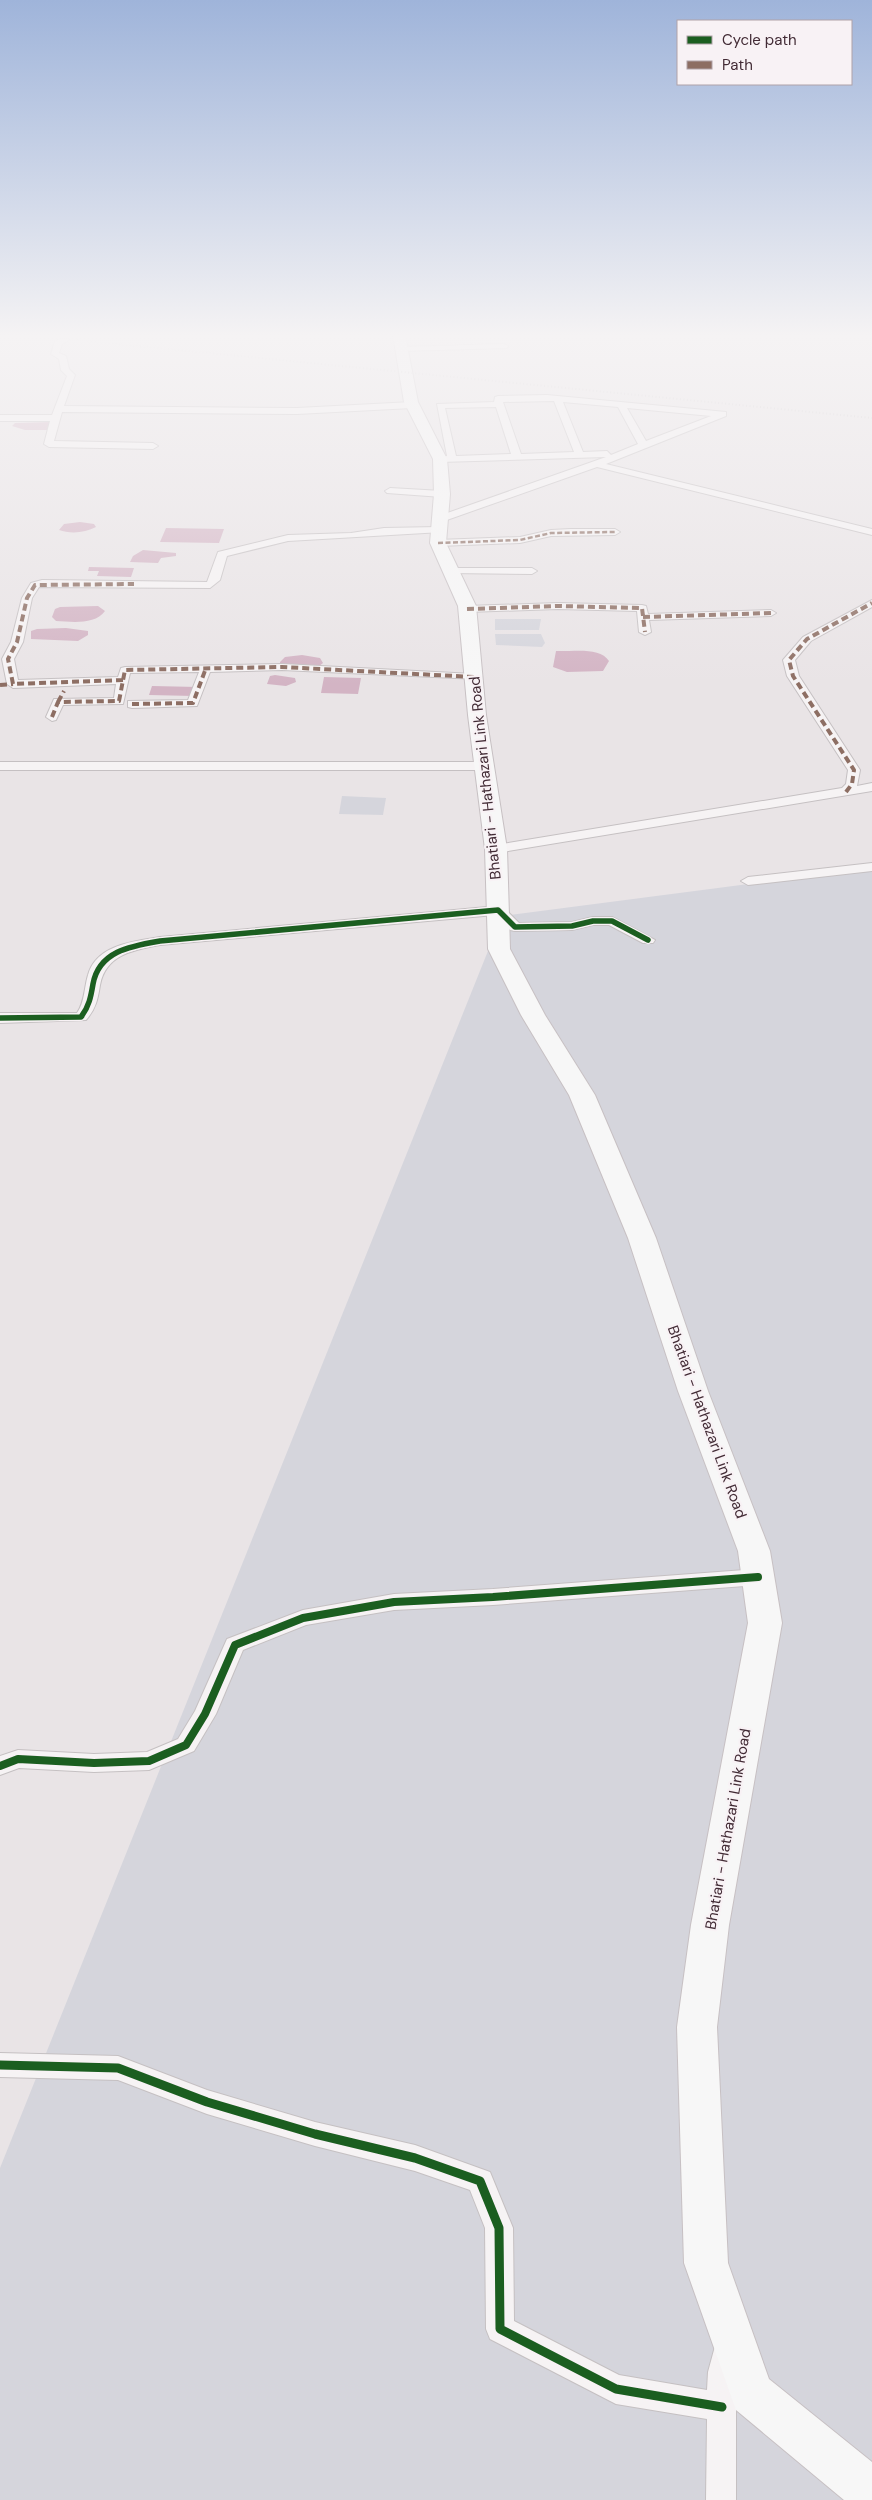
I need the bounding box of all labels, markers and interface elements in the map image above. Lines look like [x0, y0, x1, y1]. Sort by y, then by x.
legend [677, 20, 852, 85]
text: Cycle path [722, 30, 797, 50]
text: Path [722, 55, 753, 75]
street label: Bhatiari - Hathazari Link Road [464, 675, 506, 881]
street label: Bhatiari - Hathazari Link Road [663, 1323, 751, 1521]
street label: Bhatiari - Hathazari Link Road [700, 1727, 756, 1931]

